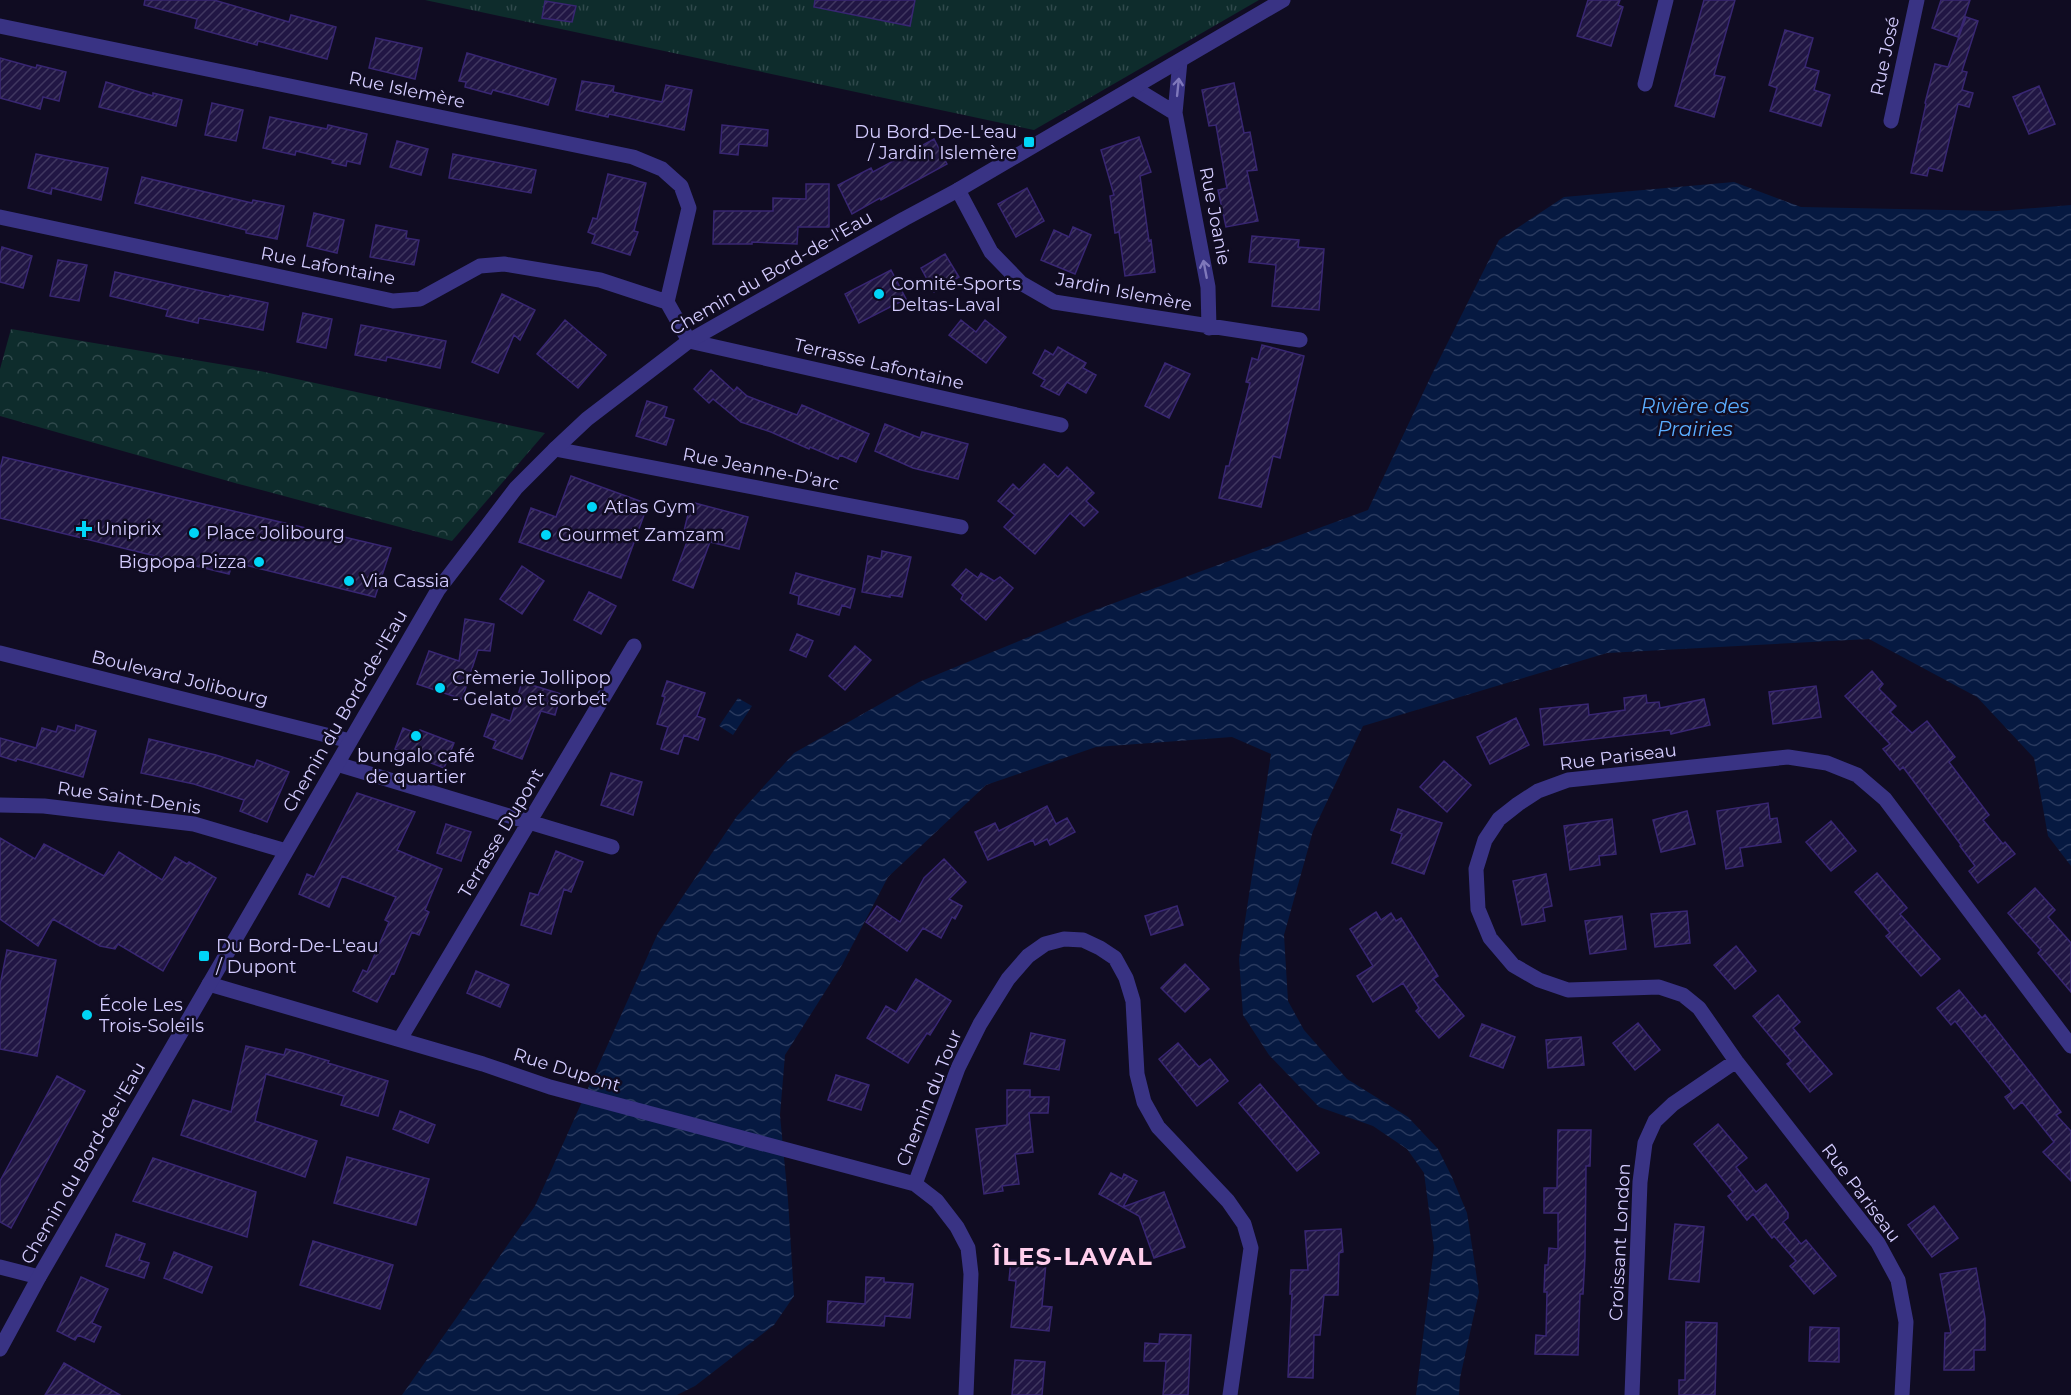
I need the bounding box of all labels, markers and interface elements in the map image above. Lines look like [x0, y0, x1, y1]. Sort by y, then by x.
street label: Rue José [1866, 14, 1904, 98]
street label: Rue Islemère [347, 67, 467, 113]
one-way arrow [1173, 77, 1184, 97]
place label: Du Bord-De-L'eau / Jardin Islemère [854, 121, 1017, 164]
marker: Du Bord-De-L'eau / Jardin Islemère [1022, 135, 1036, 149]
street label: Rue Joanie [1195, 165, 1235, 267]
street label: Chemin du Bord-de-l'Eau [666, 206, 876, 340]
street label: Rue Lafontaine [259, 242, 397, 290]
one-way arrow [1199, 260, 1210, 280]
street label: Jardin Islemère [1053, 268, 1194, 316]
place label: Comité-Sports Deltas-Laval [891, 273, 1021, 316]
marker: Comité-Sports Deltas-Laval [872, 287, 886, 301]
street label: Terrasse Lafontaine [792, 334, 966, 394]
water label: Rivière des Prairies [1641, 394, 1750, 441]
street label: Rue Jeanne-D'arc [681, 443, 841, 495]
place label: Atlas Gym [604, 496, 696, 518]
marker: Atlas Gym [585, 500, 599, 514]
place label: Uniprix [96, 518, 161, 540]
marker: Uniprix [77, 522, 91, 536]
place label: Place Jolibourg [206, 522, 345, 544]
place label: Gourmet Zamzam [558, 524, 725, 546]
marker: Place Jolibourg [187, 526, 201, 540]
marker: Gourmet Zamzam [539, 528, 553, 542]
place label: Bigpopa Pizza [119, 551, 247, 573]
marker: Bigpopa Pizza [252, 555, 266, 569]
place label: Via Cassia [361, 570, 450, 592]
marker: Via Cassia [342, 574, 356, 588]
street label: Chemin du Bord-de-l'Eau [278, 606, 412, 816]
street label: Boulevard Jolibourg [89, 645, 271, 711]
place label: Crèmerie Jollipop - Gelato et sorbet [452, 667, 611, 710]
marker: Crèmerie Jollipop - Gelato et sorbet [433, 681, 447, 695]
marker: bungalo café de quartier [409, 729, 423, 743]
street label: Rue Pariseau [1558, 739, 1678, 775]
place label: bungalo café de quartier [357, 745, 475, 788]
street label: Terrasse Dupont [454, 764, 548, 902]
street label: Rue Saint-Denis [56, 777, 203, 819]
place label: Du Bord-De-L'eau / Dupont [215, 935, 379, 978]
marker: Du Bord-De-L'eau / Dupont [197, 949, 211, 963]
place label: École Les Trois-Soleils [99, 994, 204, 1037]
marker: École Les Trois-Soleils [80, 1008, 94, 1022]
street label: Chemin du Tour [892, 1026, 966, 1170]
street label: Rue Dupont [511, 1043, 623, 1097]
street label: Chemin du Bord-de-l'Eau [16, 1058, 150, 1268]
street label: Rue Pariseau [1817, 1139, 1905, 1247]
street label: Croissant London [1605, 1163, 1635, 1321]
district label: ÎLES-LAVAL [992, 1242, 1153, 1271]

